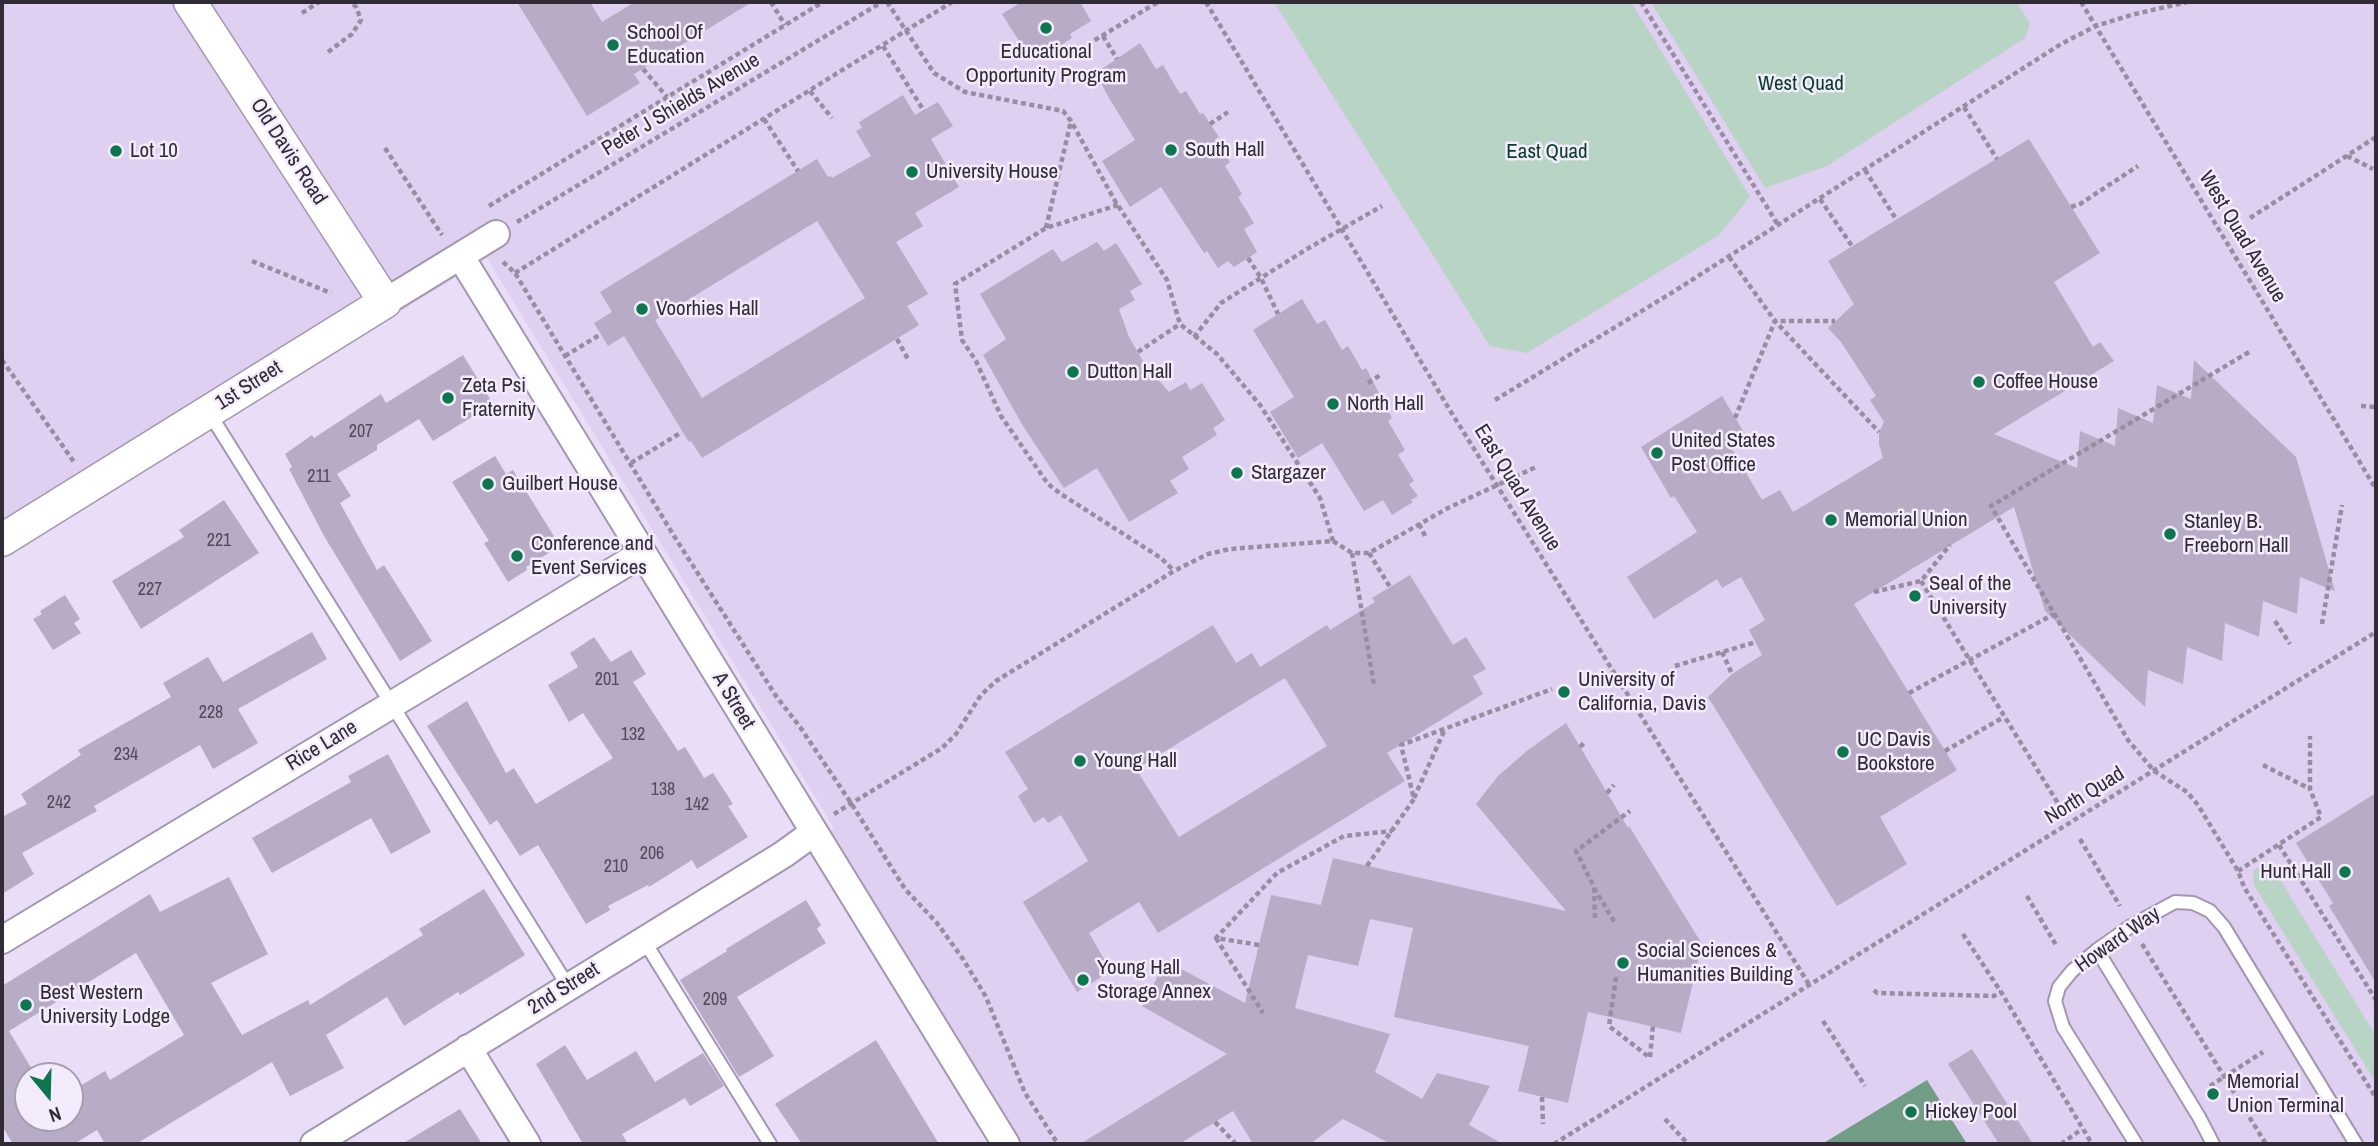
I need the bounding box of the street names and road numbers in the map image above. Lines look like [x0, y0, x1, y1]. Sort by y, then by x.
street label: Peter J Shields Avenue [598, 48, 764, 162]
street label: Old Davis Road [244, 94, 332, 210]
street label: West Quad Avenue [2193, 167, 2291, 307]
street label: 1st Street [211, 356, 287, 416]
street label: East Quad Avenue [1468, 420, 1566, 556]
street label: A Street [706, 668, 760, 734]
street label: Rice Lane [282, 715, 362, 777]
street label: North Quad [2041, 762, 2129, 830]
street label: Howard Way [2071, 902, 2165, 978]
street label: 2nd Street [524, 957, 604, 1021]

